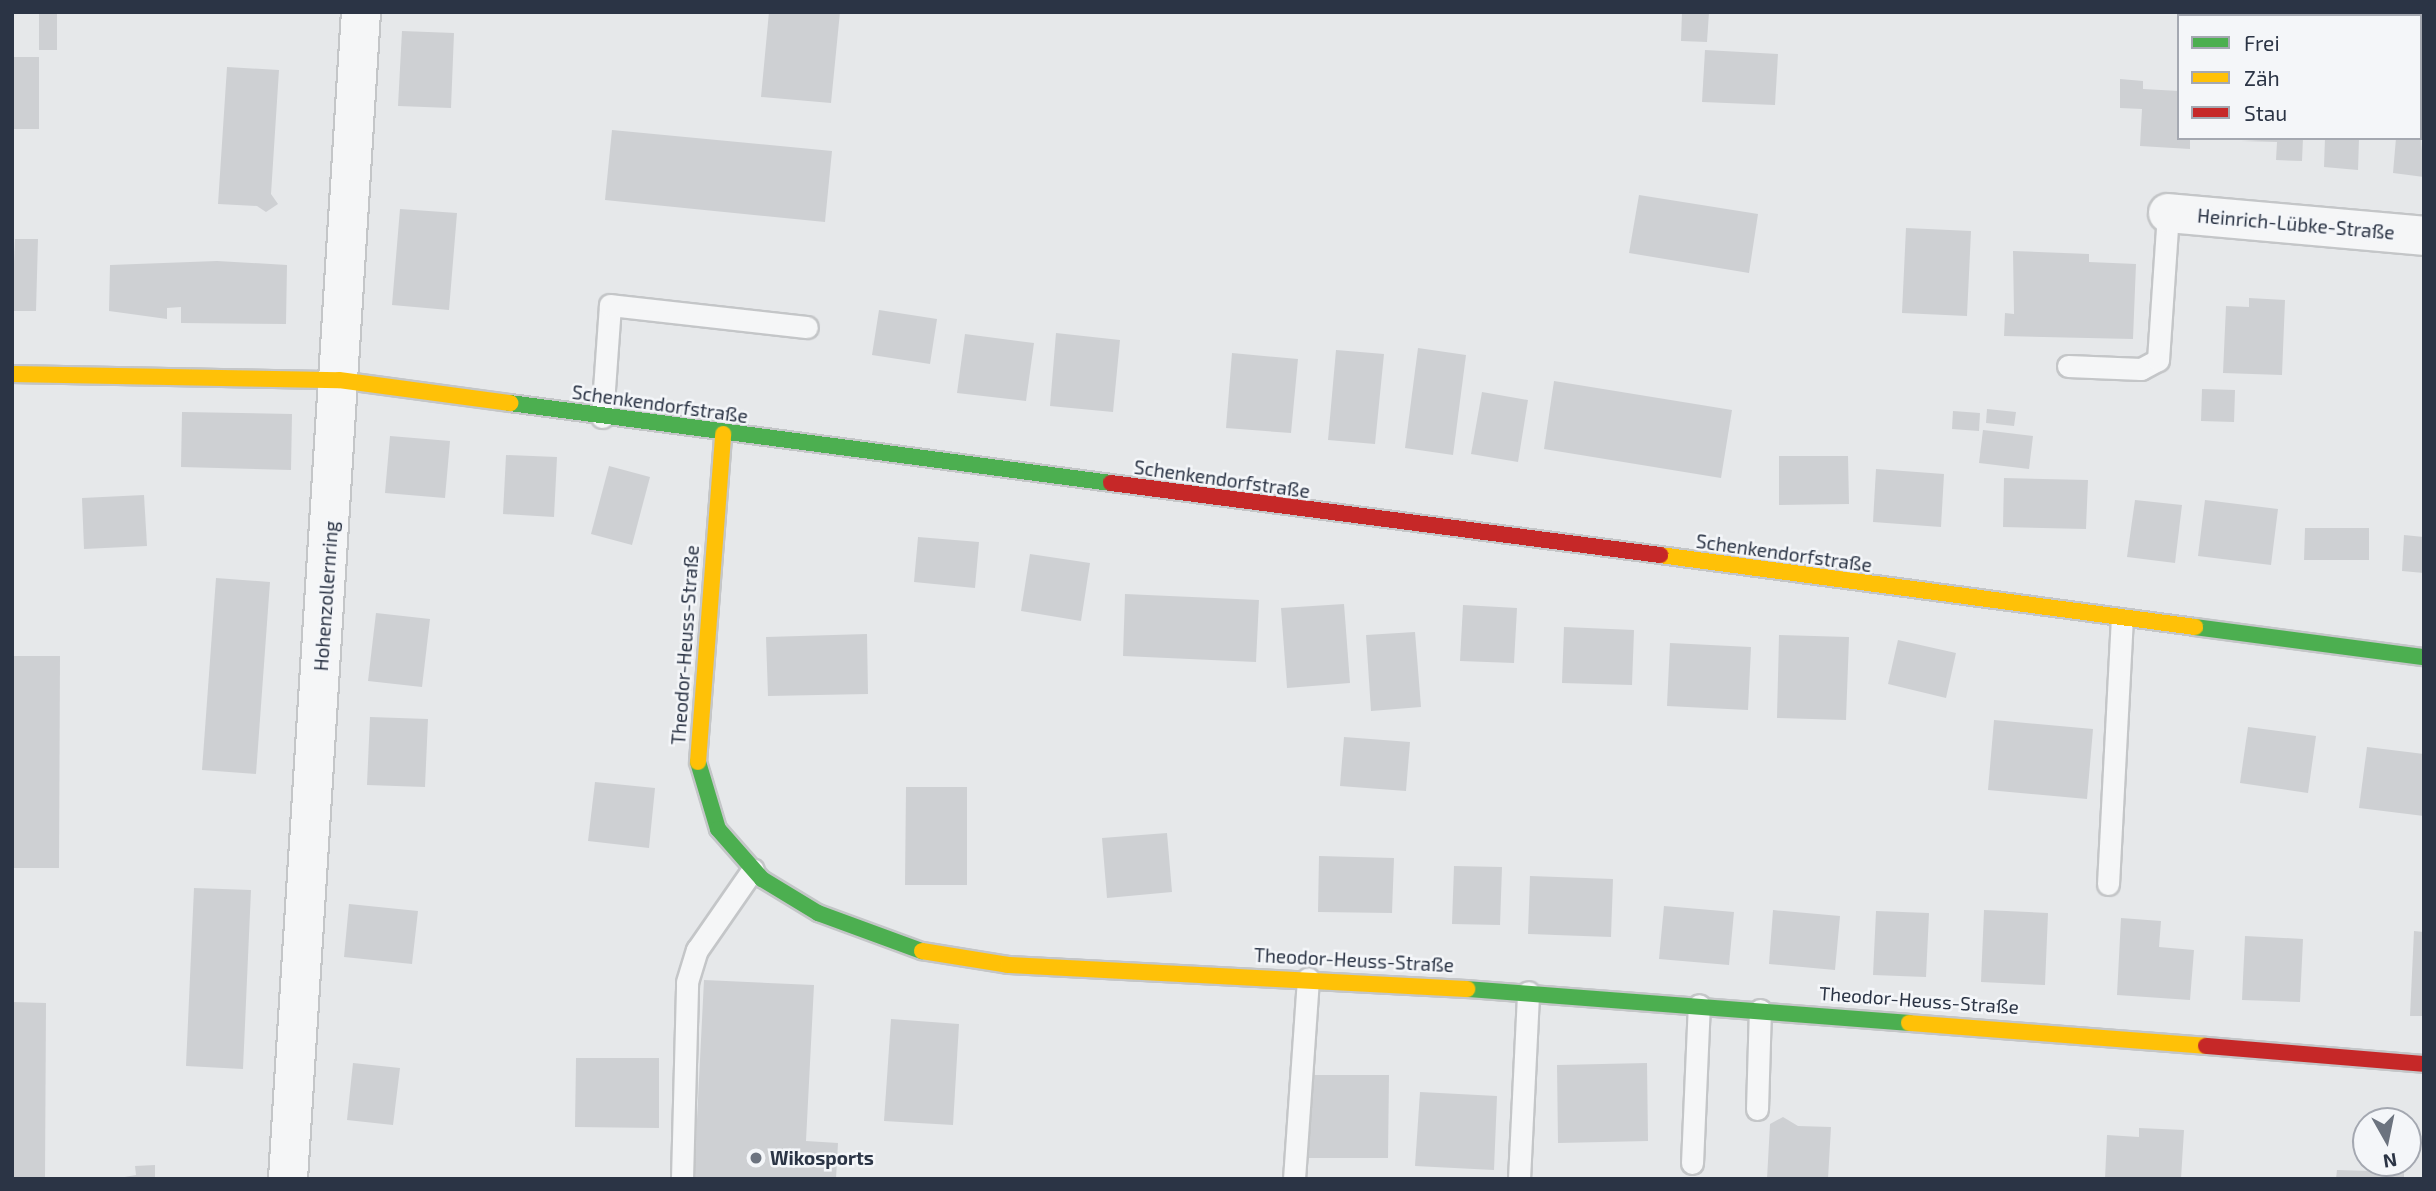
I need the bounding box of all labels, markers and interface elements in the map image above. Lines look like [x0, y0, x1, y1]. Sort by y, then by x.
legend [2177, 14, 2422, 140]
text: Frei [2244, 30, 2280, 55]
text: Zäh [2244, 65, 2280, 90]
text: Stau [2244, 100, 2287, 125]
street label: Heinrich-Lübke-Straße [2196, 204, 2396, 244]
street label: Schenkendorfstraße [571, 380, 749, 428]
street label: Schenkendorfstraße [1133, 455, 1311, 503]
street label: Hohenzollernring [309, 520, 343, 672]
street label: Schenkendorfstraße [1695, 529, 1873, 577]
street label: Theodor-Heuss-Straße [667, 544, 703, 746]
street label: Theodor-Heuss-Straße [1253, 943, 1455, 977]
street label: Theodor-Heuss-Straße [1818, 982, 2020, 1018]
north arrow [2352, 1107, 2422, 1177]
place label: Wikosports [770, 1147, 874, 1169]
text: N [2381, 1149, 2399, 1174]
marker: Wikosports [748, 1150, 764, 1166]

